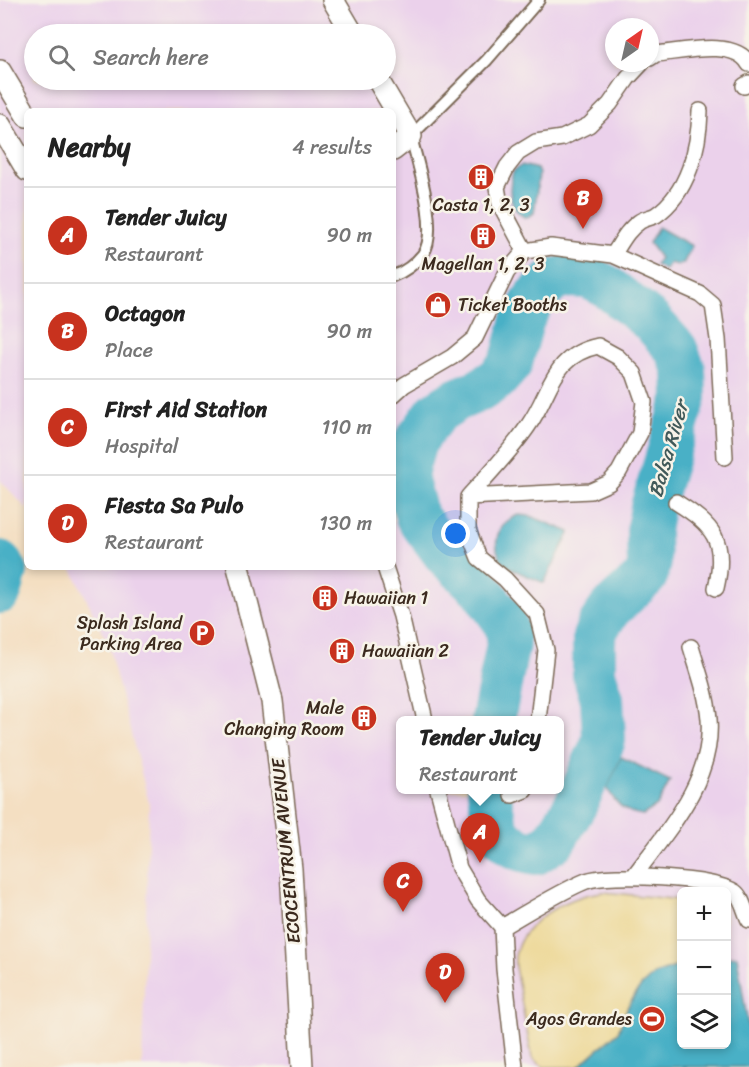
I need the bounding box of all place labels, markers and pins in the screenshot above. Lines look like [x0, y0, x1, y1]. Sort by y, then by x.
building icon: Casta 1, 2, 3 [466, 162, 496, 192]
pin: B [564, 180, 602, 229]
place label: Casta 1, 2, 3 [432, 189, 530, 221]
building icon: Magellan 1, 2, 3 [468, 221, 498, 251]
place label: Magellan 1, 2, 3 [422, 248, 545, 280]
place label: Ticket Booths [458, 289, 567, 321]
shop icon: Ticket Booths [423, 290, 453, 320]
place label: Hawaiian 1 [344, 582, 429, 614]
building icon: Hawaiian 1 [310, 583, 340, 613]
place label: Splash Island Parking Area [77, 607, 184, 660]
parking icon: Splash Island Parking Area [187, 618, 217, 648]
place label: Hawaiian 2 [362, 635, 449, 667]
building icon: Hawaiian 2 [327, 636, 357, 666]
place label: Male Changing Room [224, 692, 344, 745]
building icon: Male Changing Room [349, 703, 379, 733]
pin: A [460, 814, 500, 863]
pin: C [384, 862, 422, 912]
pin: D [426, 954, 464, 1003]
place label: Agos Grandes [525, 1003, 633, 1035]
sports icon: Agos Grandes [637, 1004, 667, 1034]

